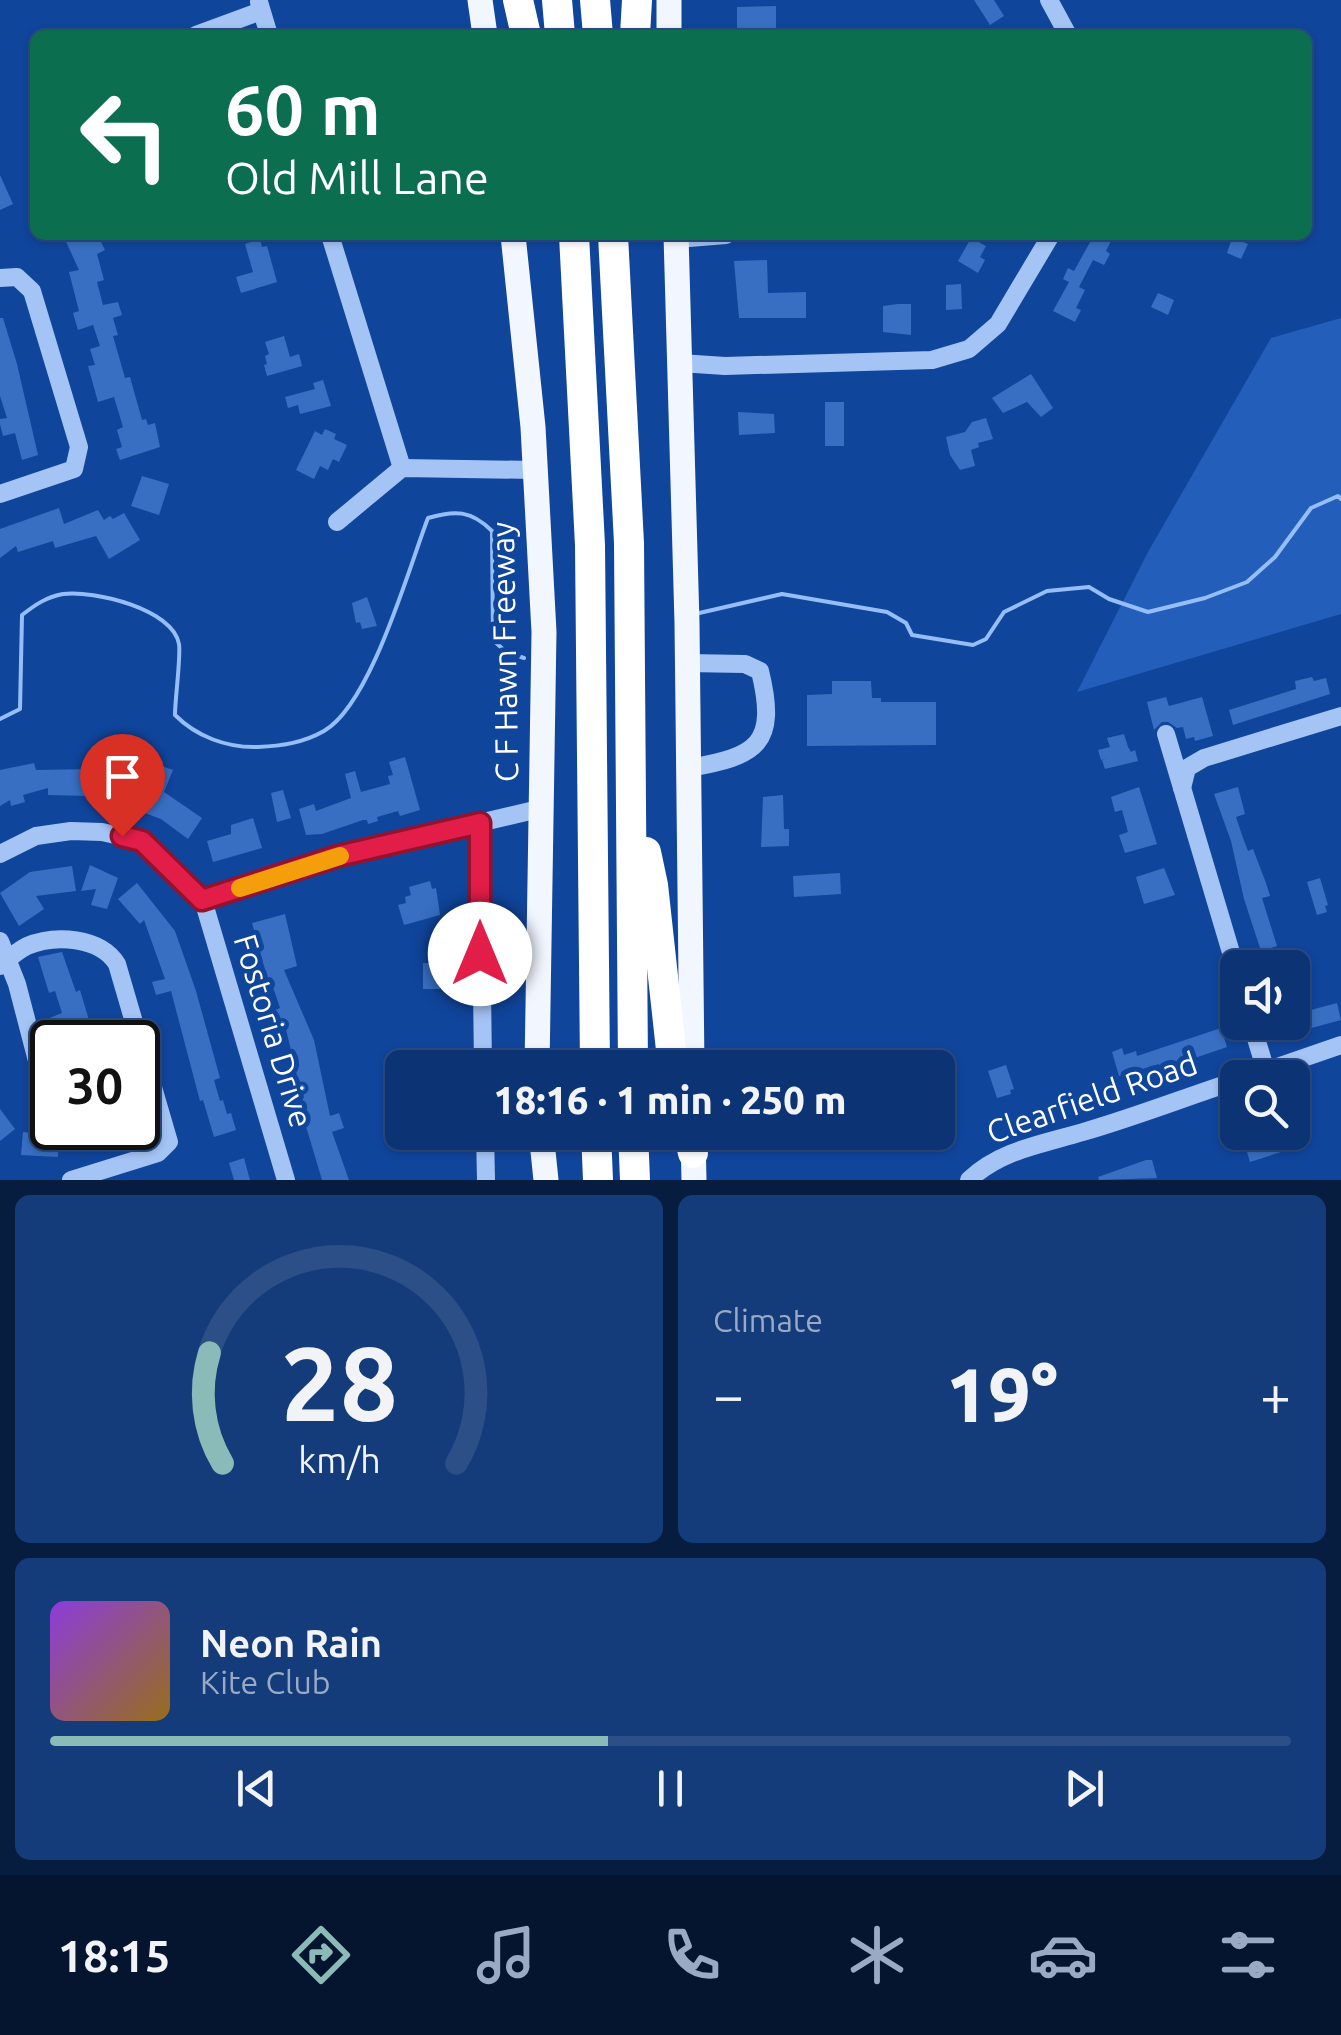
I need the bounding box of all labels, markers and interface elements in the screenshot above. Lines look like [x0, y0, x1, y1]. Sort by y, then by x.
icon: left [60, 70, 190, 200]
text: 60 m [225, 70, 381, 148]
text: Old Mill Lane [225, 152, 489, 203]
street label: C F Hawn Freeway [484, 521, 524, 783]
pin [80, 734, 165, 837]
icon: arrive [95, 749, 150, 804]
position arrow [428, 902, 532, 1006]
street label: Fostoria Drive [228, 930, 320, 1132]
map controls [1220, 950, 1310, 1150]
button: sound [1220, 950, 1310, 1040]
speed limit sign: 30 [30, 1020, 160, 1150]
street label: Clearfield Road [982, 1044, 1202, 1150]
button: search [1220, 1060, 1310, 1150]
text: 18:16 · 1 min · 250 m [493, 1079, 847, 1121]
text: Climate [713, 1302, 823, 1338]
text: 28 [280, 1324, 398, 1441]
text: 19° [946, 1352, 1058, 1436]
text: − [713, 1364, 744, 1425]
text: + [1260, 1364, 1291, 1425]
text: km/h [298, 1440, 380, 1480]
text: Neon Rain [200, 1622, 382, 1664]
text: Kite Club [200, 1664, 330, 1700]
icon: previous [229, 1761, 284, 1816]
icon: pause [643, 1761, 698, 1816]
icon: next [1057, 1761, 1112, 1816]
icon: directions [286, 1920, 356, 1990]
icon: music [471, 1920, 541, 1990]
icon: phone [657, 1920, 727, 1990]
icon: climate [842, 1920, 912, 1990]
icon: car [1028, 1920, 1098, 1990]
icon: filters [1213, 1920, 1283, 1990]
text: 18:15 [58, 1930, 170, 1981]

